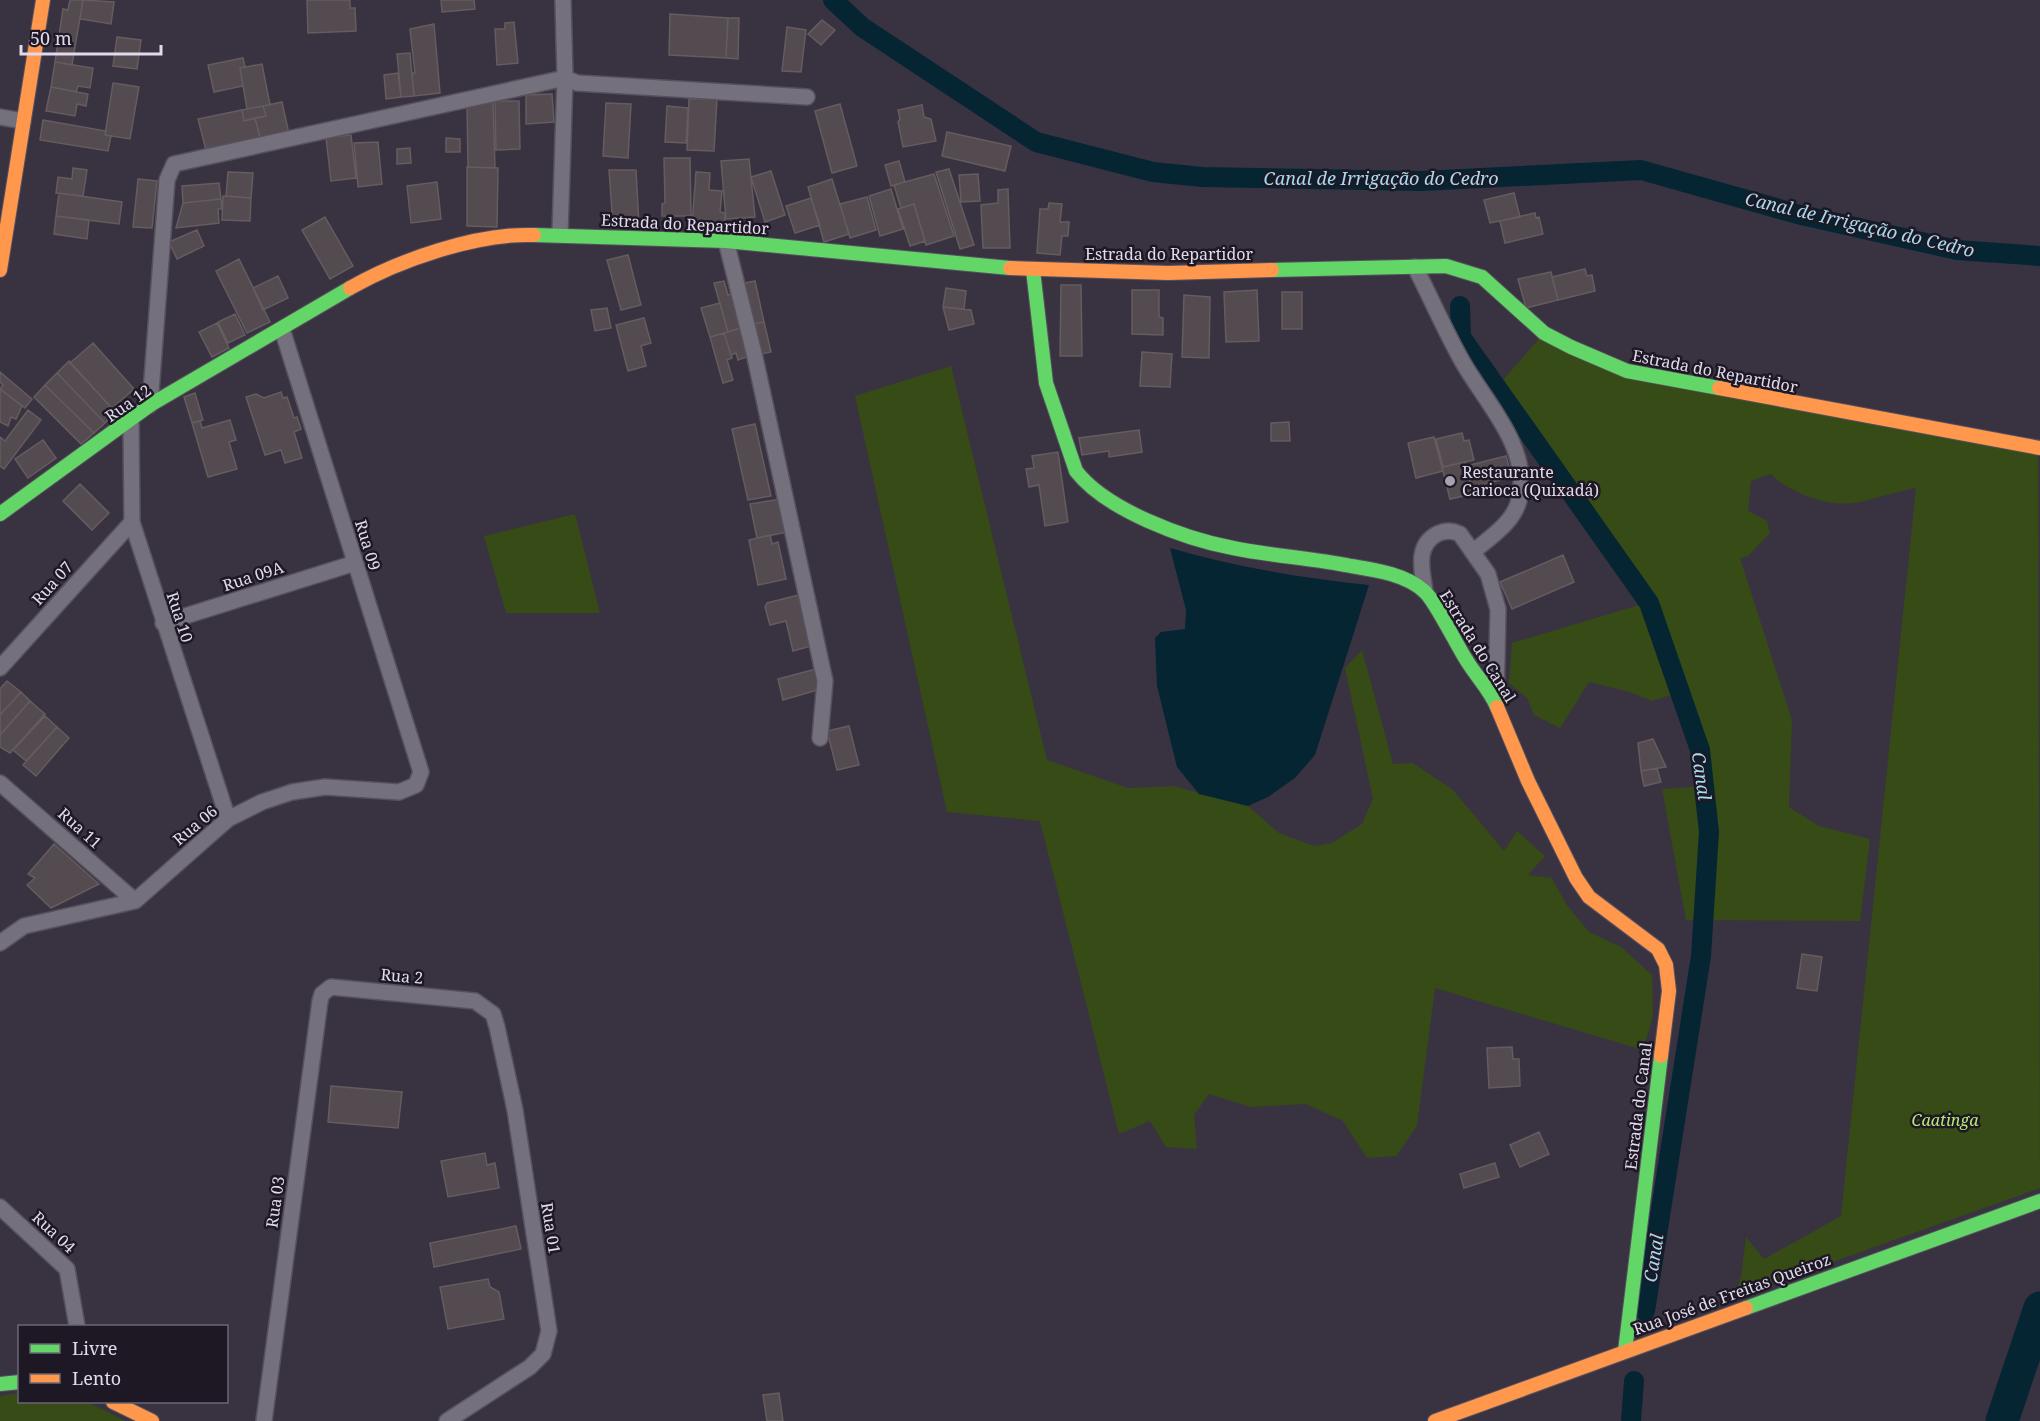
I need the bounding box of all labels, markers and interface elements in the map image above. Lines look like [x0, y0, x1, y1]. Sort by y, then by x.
scale bar [21, 18, 160, 56]
text: 50 m [30, 26, 72, 50]
water label: Canal de Irrigação do Cedro [1263, 166, 1499, 190]
water label: Canal de Irrigação do Cedro [1743, 186, 1977, 262]
street label: Estrada do Repartidor [601, 209, 770, 239]
street label: Estrada do Repartidor [1085, 243, 1253, 265]
street label: Estrada do Repartidor [1630, 344, 1800, 398]
street label: Rua 12 [101, 379, 155, 427]
place label: Restaurante Carioca (Quixadá) [1462, 461, 1599, 501]
marker: Restaurante Carioca (Quixadá) [1443, 474, 1457, 488]
street label: Rua 09 [350, 517, 386, 573]
street label: Rua 07 [27, 556, 78, 610]
street label: Rua 09A [220, 556, 287, 596]
street label: Estrada do Canal [1435, 586, 1521, 706]
street label: Rua 10 [162, 589, 198, 645]
water label: Canal [1687, 750, 1717, 802]
street label: Rua 06 [168, 800, 222, 850]
street label: Rua 11 [53, 803, 107, 853]
street label: Rua 2 [380, 963, 424, 989]
street label: Estrada do Canal [1619, 1041, 1657, 1171]
park label: Caatinga [1911, 1109, 1979, 1131]
street label: Rua 03 [261, 1175, 289, 1229]
street label: Rua 01 [536, 1201, 566, 1255]
street label: Rua 04 [28, 1206, 80, 1258]
water label: Canal [1637, 1232, 1669, 1284]
street label: Rua José de Freitas Queiroz [1630, 1248, 1834, 1340]
legend [18, 1325, 228, 1403]
text: Livre [72, 1336, 118, 1360]
text: Lento [72, 1366, 121, 1390]

